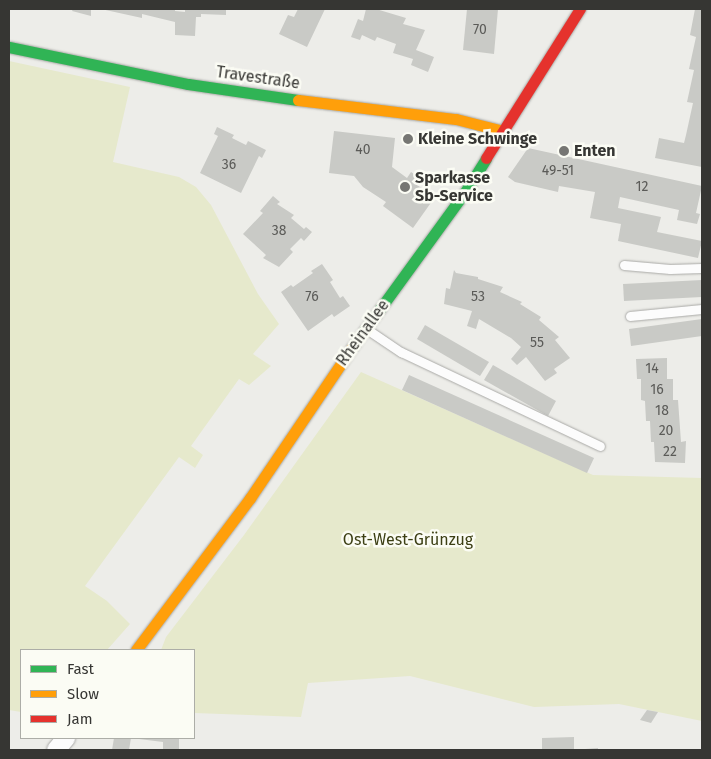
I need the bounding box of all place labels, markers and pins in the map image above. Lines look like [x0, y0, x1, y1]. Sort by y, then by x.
place label: Kleine Schwinge [418, 129, 537, 149]
marker: Kleine Schwinge [402, 133, 414, 145]
place label: Enten [574, 141, 615, 161]
marker: Enten [558, 145, 570, 157]
place label: Sparkasse Sb-Service [415, 168, 493, 206]
marker: Sparkasse Sb-Service [399, 181, 411, 193]

